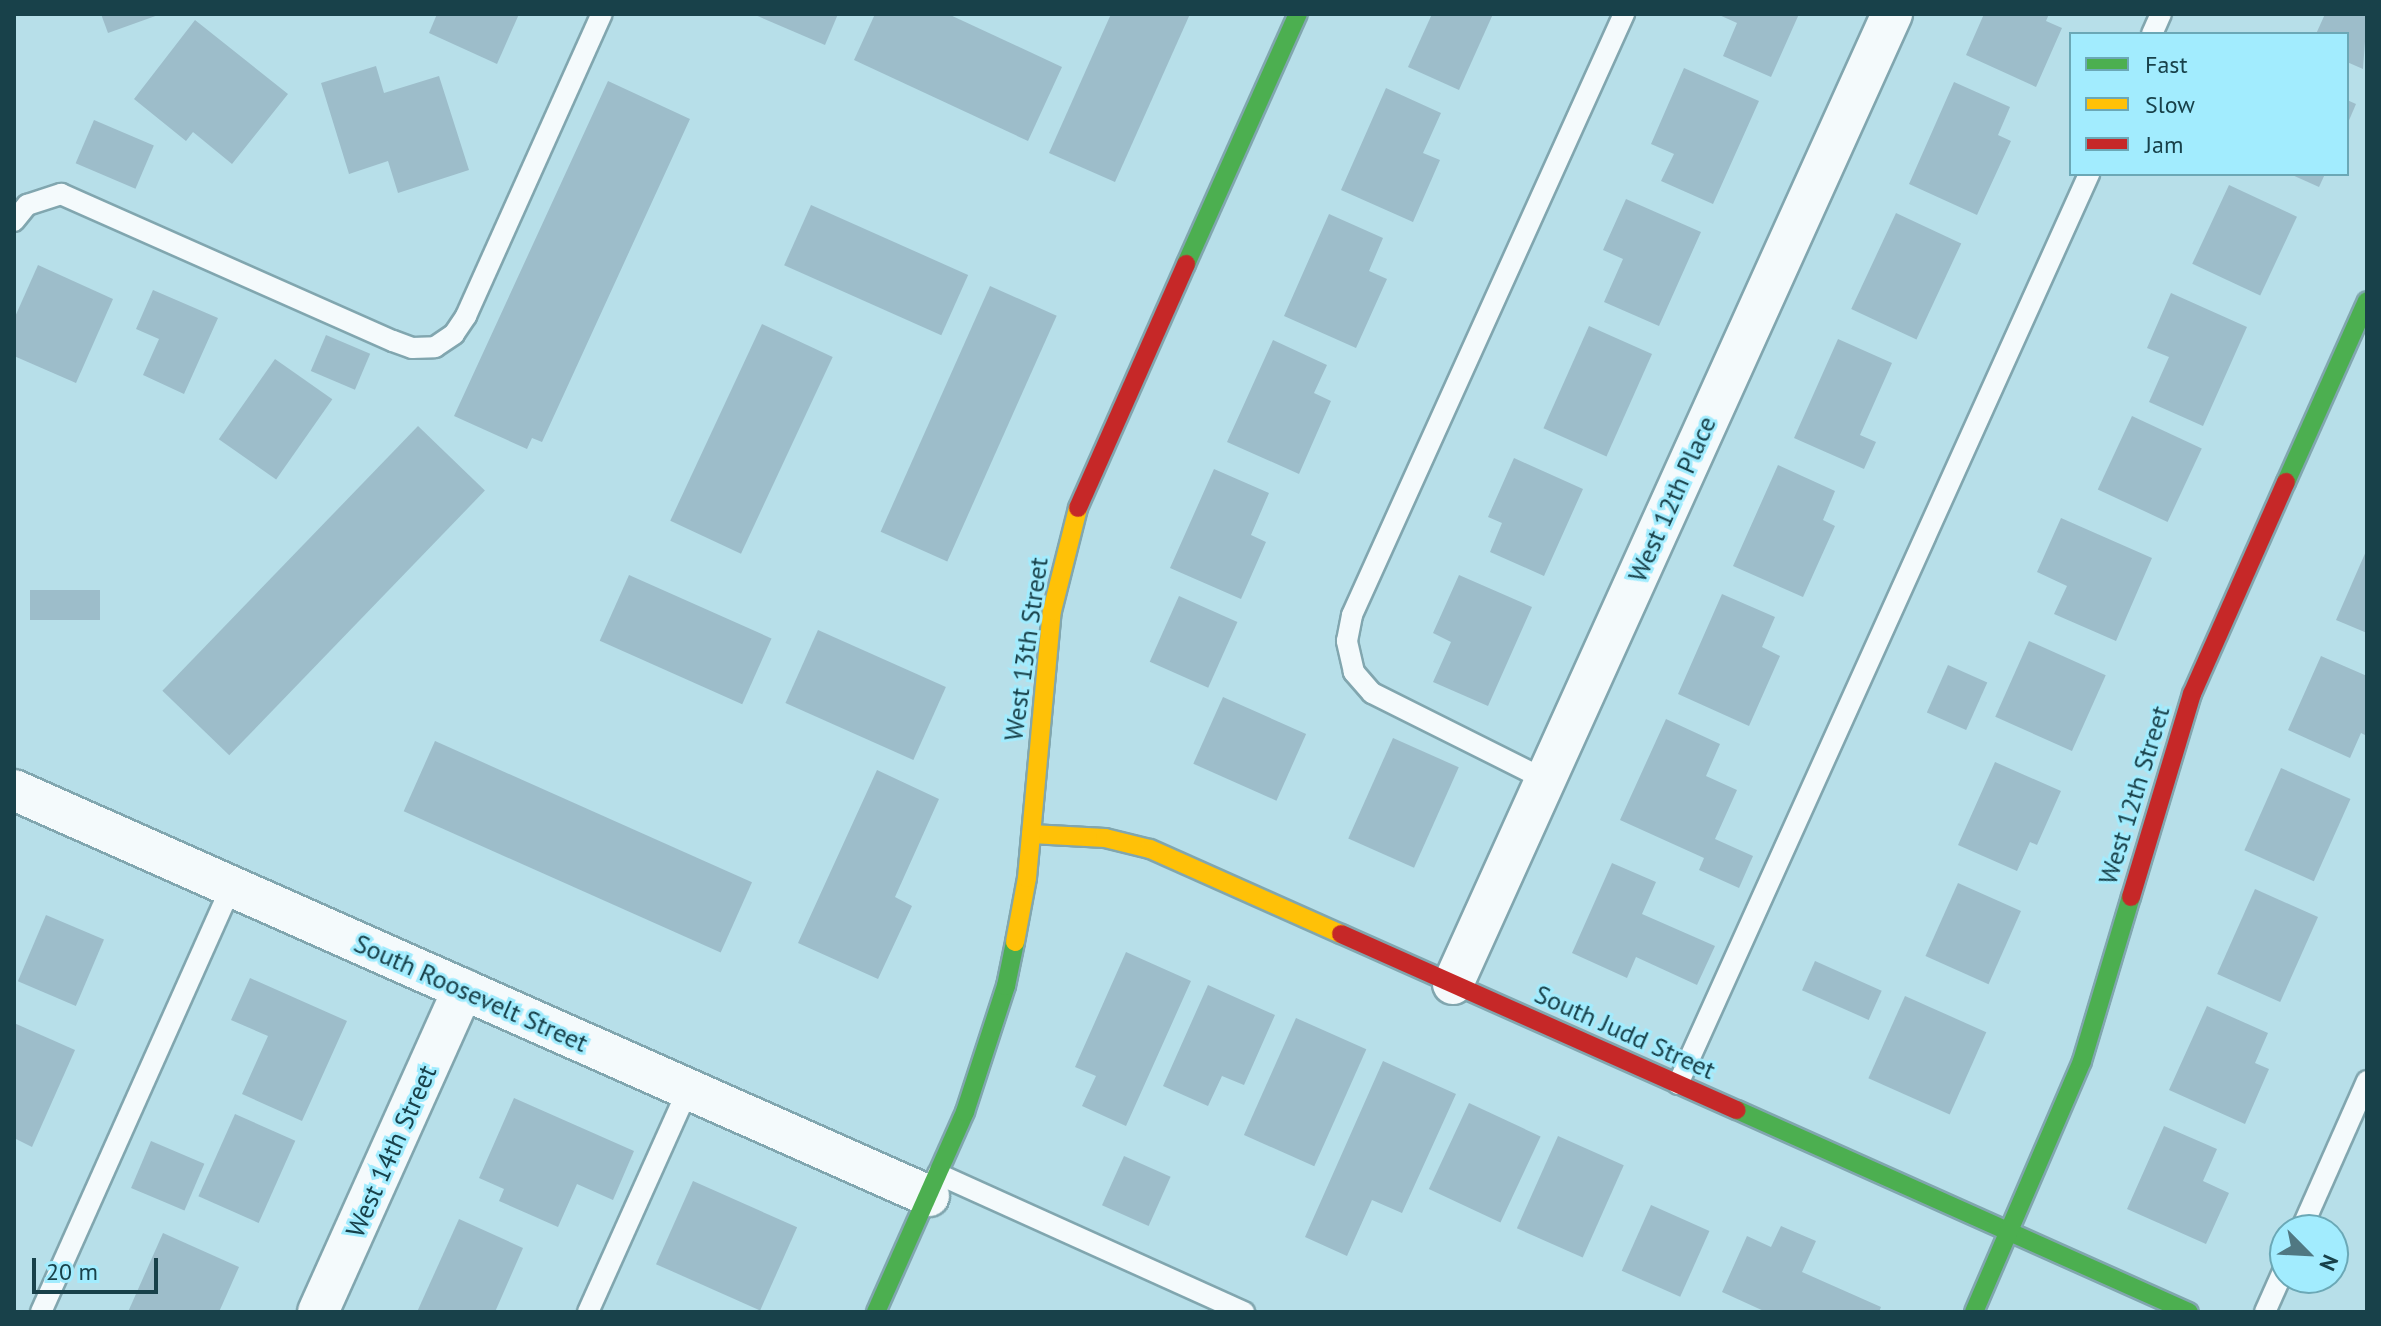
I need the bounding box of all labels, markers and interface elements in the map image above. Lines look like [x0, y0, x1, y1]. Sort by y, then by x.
legend [2069, 32, 2349, 176]
text: Fast [2145, 49, 2188, 80]
text: Slow [2145, 89, 2195, 120]
text: Jam [2145, 129, 2183, 160]
street label: West 12th Place [1622, 411, 1722, 587]
street label: West 13th Street [998, 555, 1054, 743]
street label: West 12th Street [2092, 702, 2176, 888]
street label: South Roosevelt Street [349, 927, 593, 1059]
street label: South Judd Street [1530, 978, 1720, 1086]
street label: West 14th Street [339, 1060, 443, 1242]
north arrow [2269, 1214, 2349, 1294]
scale bar [36, 1242, 162, 1292]
text: N [2313, 1251, 2345, 1275]
text: 20 m [46, 1256, 98, 1287]

